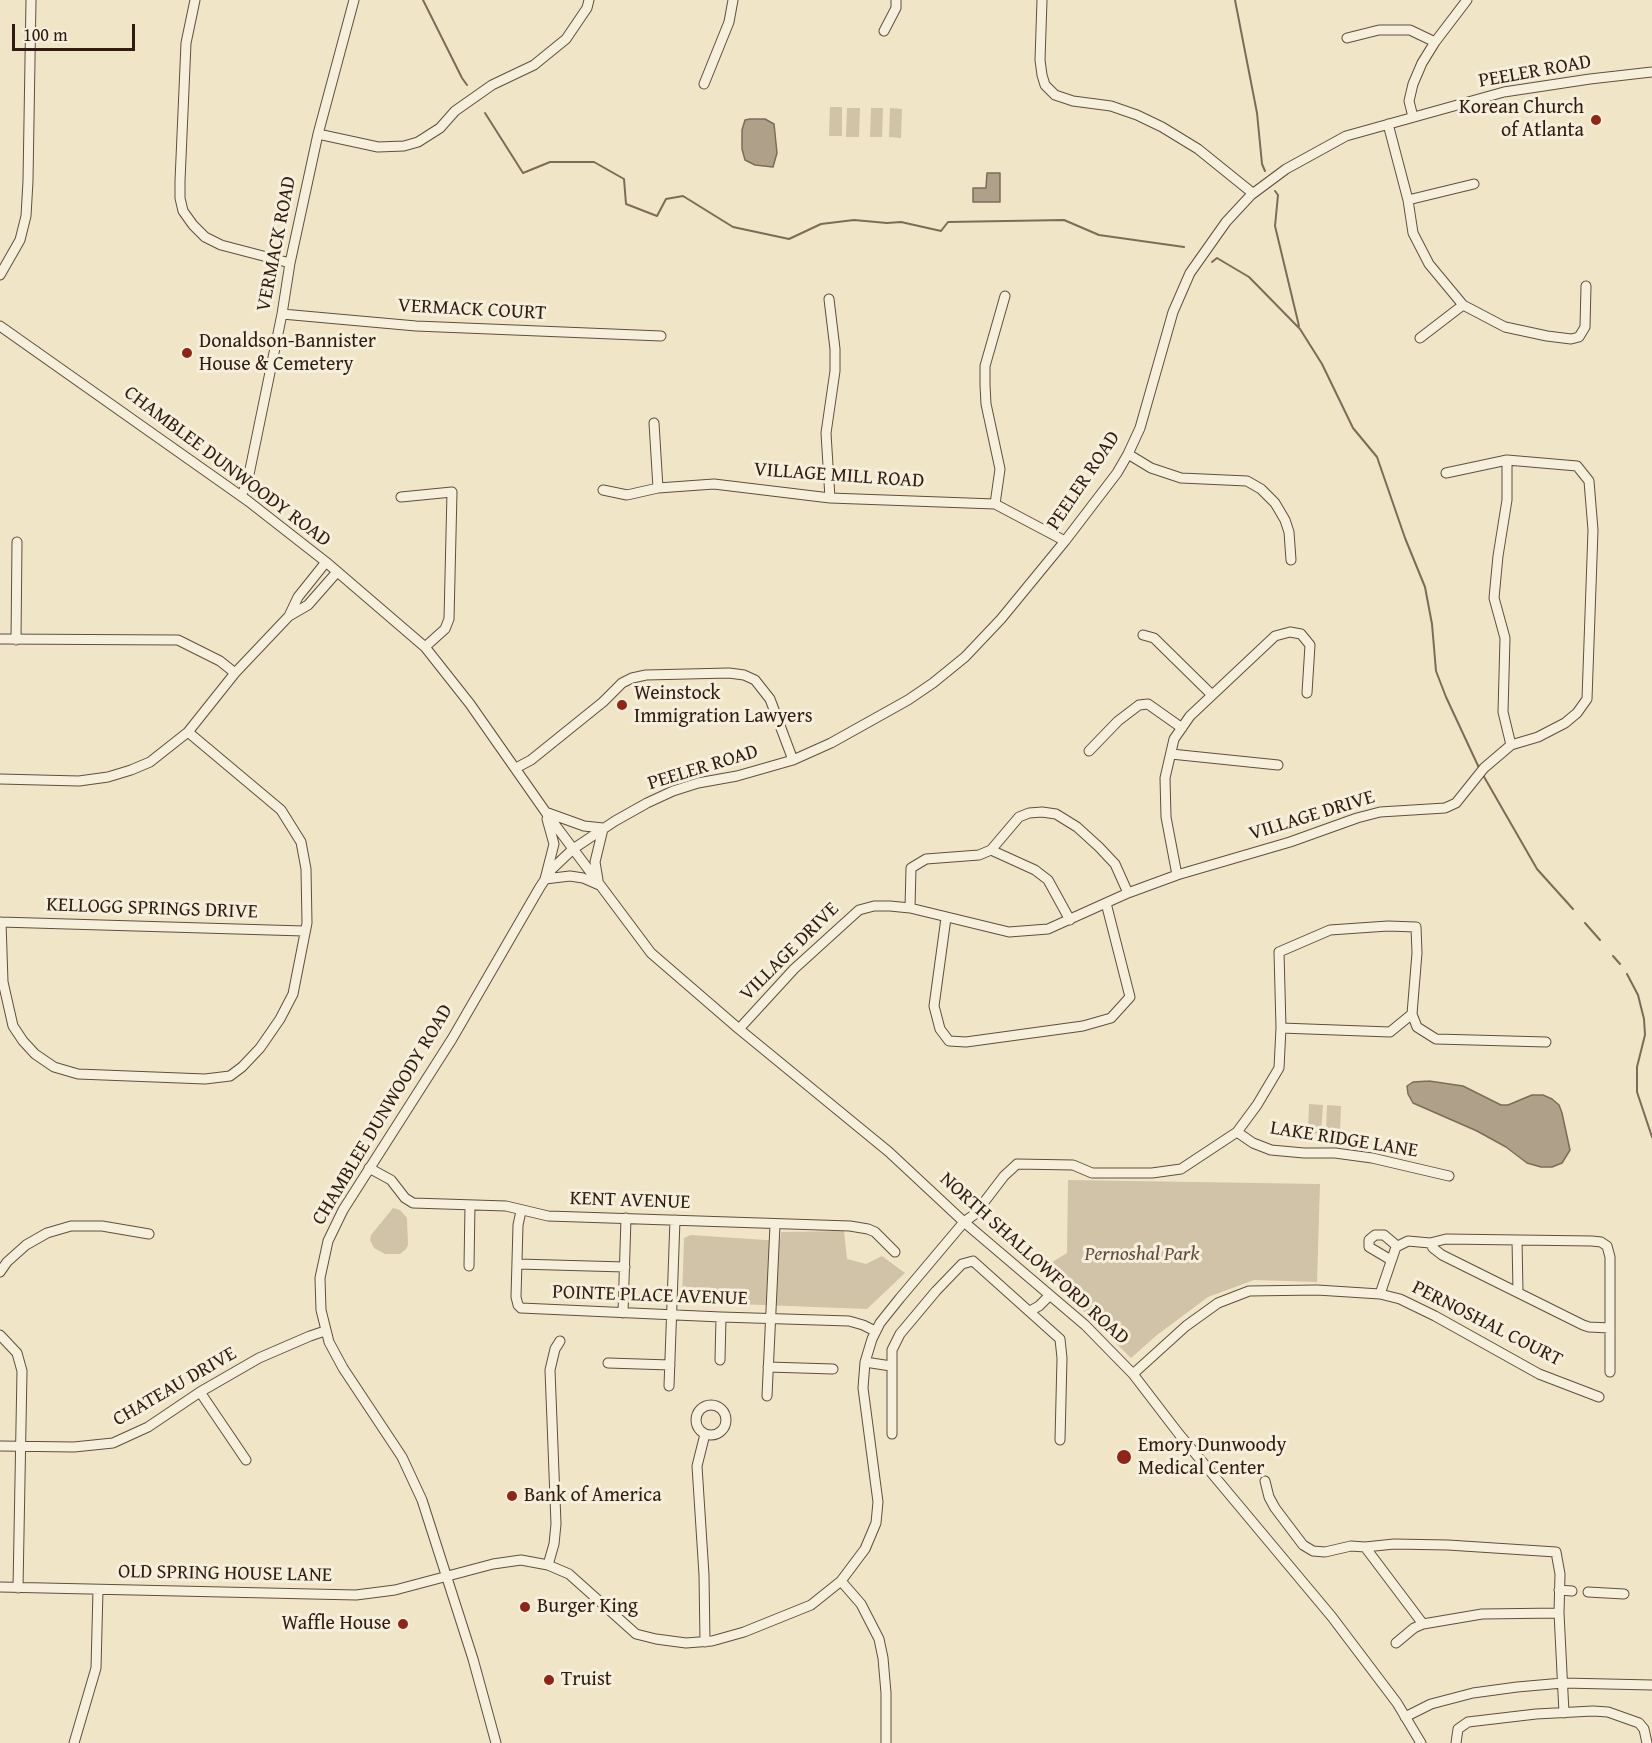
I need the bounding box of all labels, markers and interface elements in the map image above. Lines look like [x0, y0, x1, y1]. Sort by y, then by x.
scale bar [15, 12, 138, 50]
text: 100 m [23, 21, 68, 48]
street label: PEELER ROAD [1477, 50, 1593, 94]
place label: Korean Church of Atlanta [1459, 96, 1584, 143]
marker: Korean Church of Atlanta [1589, 113, 1603, 127]
street label: VERMACK ROAD [252, 174, 302, 314]
street label: VERMACK COURT [397, 294, 547, 326]
place label: Donaldson-Bannister House & Cemetery [199, 330, 376, 377]
marker: Donaldson-Bannister House & Cemetery [180, 346, 194, 360]
street label: CHAMBLEE DUNWOODY ROAD [119, 381, 335, 553]
street label: PEELER ROAD [1042, 427, 1126, 535]
street label: VILLAGE MILL ROAD [753, 458, 925, 494]
place label: Weinstock Immigration Lawyers [634, 682, 813, 729]
marker: Weinstock Immigration Lawyers [615, 698, 629, 712]
street label: PEELER ROAD [645, 740, 761, 796]
street label: VILLAGE DRIVE [1246, 786, 1378, 846]
street label: KELLOGG SPRINGS DRIVE [46, 893, 258, 925]
street label: VILLAGE DRIVE [736, 898, 844, 1006]
street label: CHAMBLEE DUNWOODY ROAD [308, 1000, 458, 1230]
street label: LAKE RIDGE LANE [1268, 1116, 1420, 1164]
street label: NORTH SHALLOWFORD ROAD [934, 1168, 1134, 1350]
street label: KENT AVENUE [569, 1187, 691, 1215]
park label: Pernoshal Park [1085, 1243, 1199, 1267]
street label: PERNOSHAL COURT [1408, 1276, 1566, 1372]
street label: POINTE PLACE AVENUE [552, 1281, 748, 1311]
street label: CHATEAU DRIVE [109, 1342, 241, 1432]
place label: Emory Dunwoody Medical Center [1138, 1434, 1286, 1481]
marker: Emory Dunwoody Medical Center [1115, 1448, 1133, 1466]
place label: Bank of America [524, 1484, 662, 1508]
marker: Bank of America [505, 1489, 519, 1503]
street label: OLD SPRING HOUSE LANE [118, 1560, 332, 1588]
place label: Burger King [537, 1595, 638, 1619]
marker: Burger King [518, 1600, 532, 1614]
place label: Waffle House [281, 1612, 391, 1636]
marker: Waffle House [396, 1617, 410, 1631]
place label: Truist [561, 1668, 612, 1692]
marker: Truist [542, 1673, 556, 1687]

